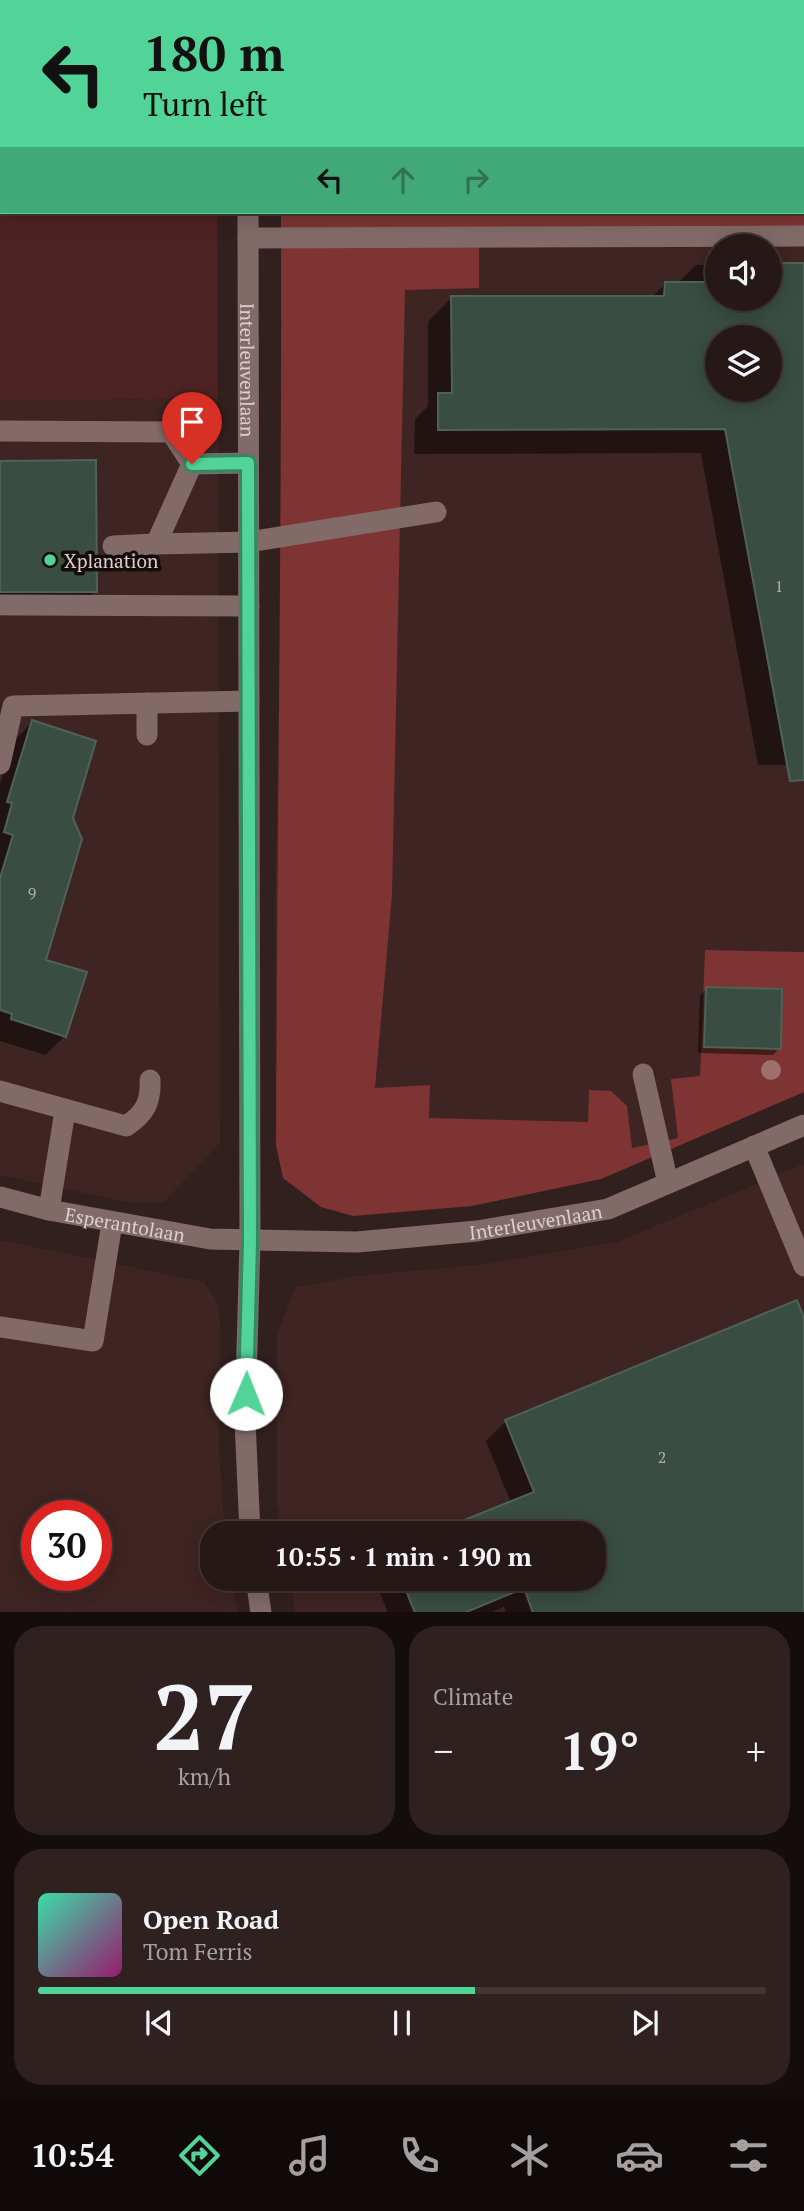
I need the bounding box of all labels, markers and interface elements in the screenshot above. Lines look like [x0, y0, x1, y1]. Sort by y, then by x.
text: 180 m [143, 20, 285, 85]
icon: left [28, 28, 119, 119]
text: Turn left [143, 83, 267, 125]
icon: left [311, 161, 349, 199]
icon: ahead [384, 161, 422, 199]
icon: right [457, 161, 495, 199]
map controls [705, 234, 782, 402]
button: sound [705, 234, 782, 311]
street label: Interleuvenlaan [236, 303, 261, 437]
button: layers [705, 325, 782, 402]
pin [162, 392, 222, 464]
icon: arrive [173, 403, 211, 441]
place label: Xplanation [64, 548, 158, 573]
marker: Xplanation [42, 552, 58, 568]
house number: 1 [775, 575, 783, 597]
house number: 9 [28, 882, 36, 904]
street label: Interleuvenlaan [468, 1198, 604, 1244]
street label: Esperantolaan [63, 1201, 187, 1247]
position arrow [209, 1357, 283, 1431]
house number: 2 [658, 1446, 666, 1468]
speed limit sign: 30 [21, 1500, 112, 1591]
text: 10:55 · 1 min · 190 m [274, 1539, 532, 1573]
text: 27 [153, 1655, 256, 1776]
text: Climate [433, 1681, 513, 1712]
text: 19° [559, 1716, 640, 1785]
text: − [433, 1726, 453, 1776]
text: + [746, 1726, 766, 1776]
text: km/h [178, 1761, 231, 1792]
text: Open Road [143, 1902, 279, 1936]
text: Tom Ferris [143, 1936, 253, 1967]
icon: previous [140, 2004, 178, 2042]
icon: pause [383, 2004, 421, 2042]
icon: next [626, 2004, 664, 2042]
icon: directions [175, 2131, 224, 2180]
icon: music [285, 2131, 334, 2180]
icon: phone [395, 2131, 444, 2180]
icon: climate [505, 2131, 554, 2180]
icon: car [615, 2131, 664, 2180]
icon: filters [724, 2131, 773, 2180]
text: 10:54 [30, 2134, 114, 2176]

